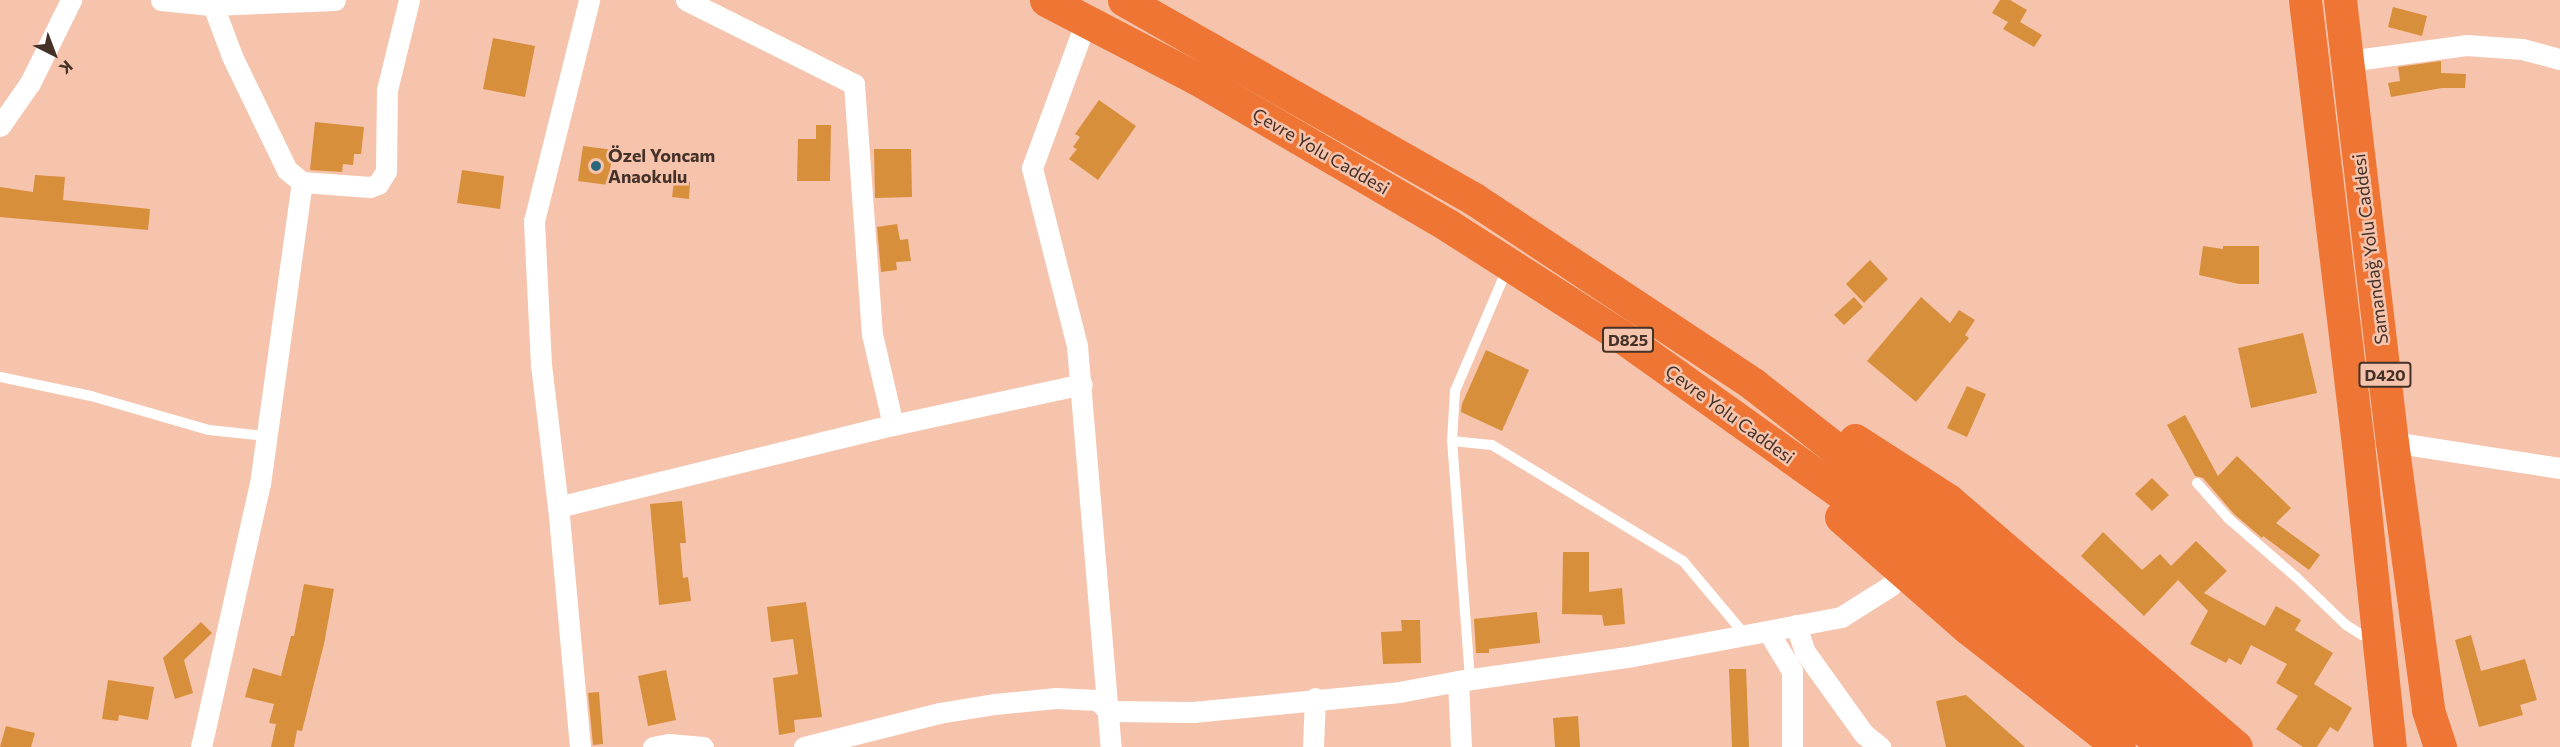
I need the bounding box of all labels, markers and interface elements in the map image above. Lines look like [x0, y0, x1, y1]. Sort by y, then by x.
north arrow [24, 24, 84, 84]
text: K [56, 57, 77, 79]
street label: Çevre Yolu Caddesi [1249, 103, 1393, 199]
place label: Özel Yoncam Anaokulu [608, 145, 715, 188]
street label: Samandağ Yolu Caddesi [2348, 152, 2392, 346]
marker: Özel Yoncam Anaokulu [589, 159, 603, 173]
road number: D825 [1601, 327, 1655, 353]
street label: Çevre Yolu Caddesi [1661, 360, 1799, 468]
road number: D420 [2358, 362, 2412, 388]

